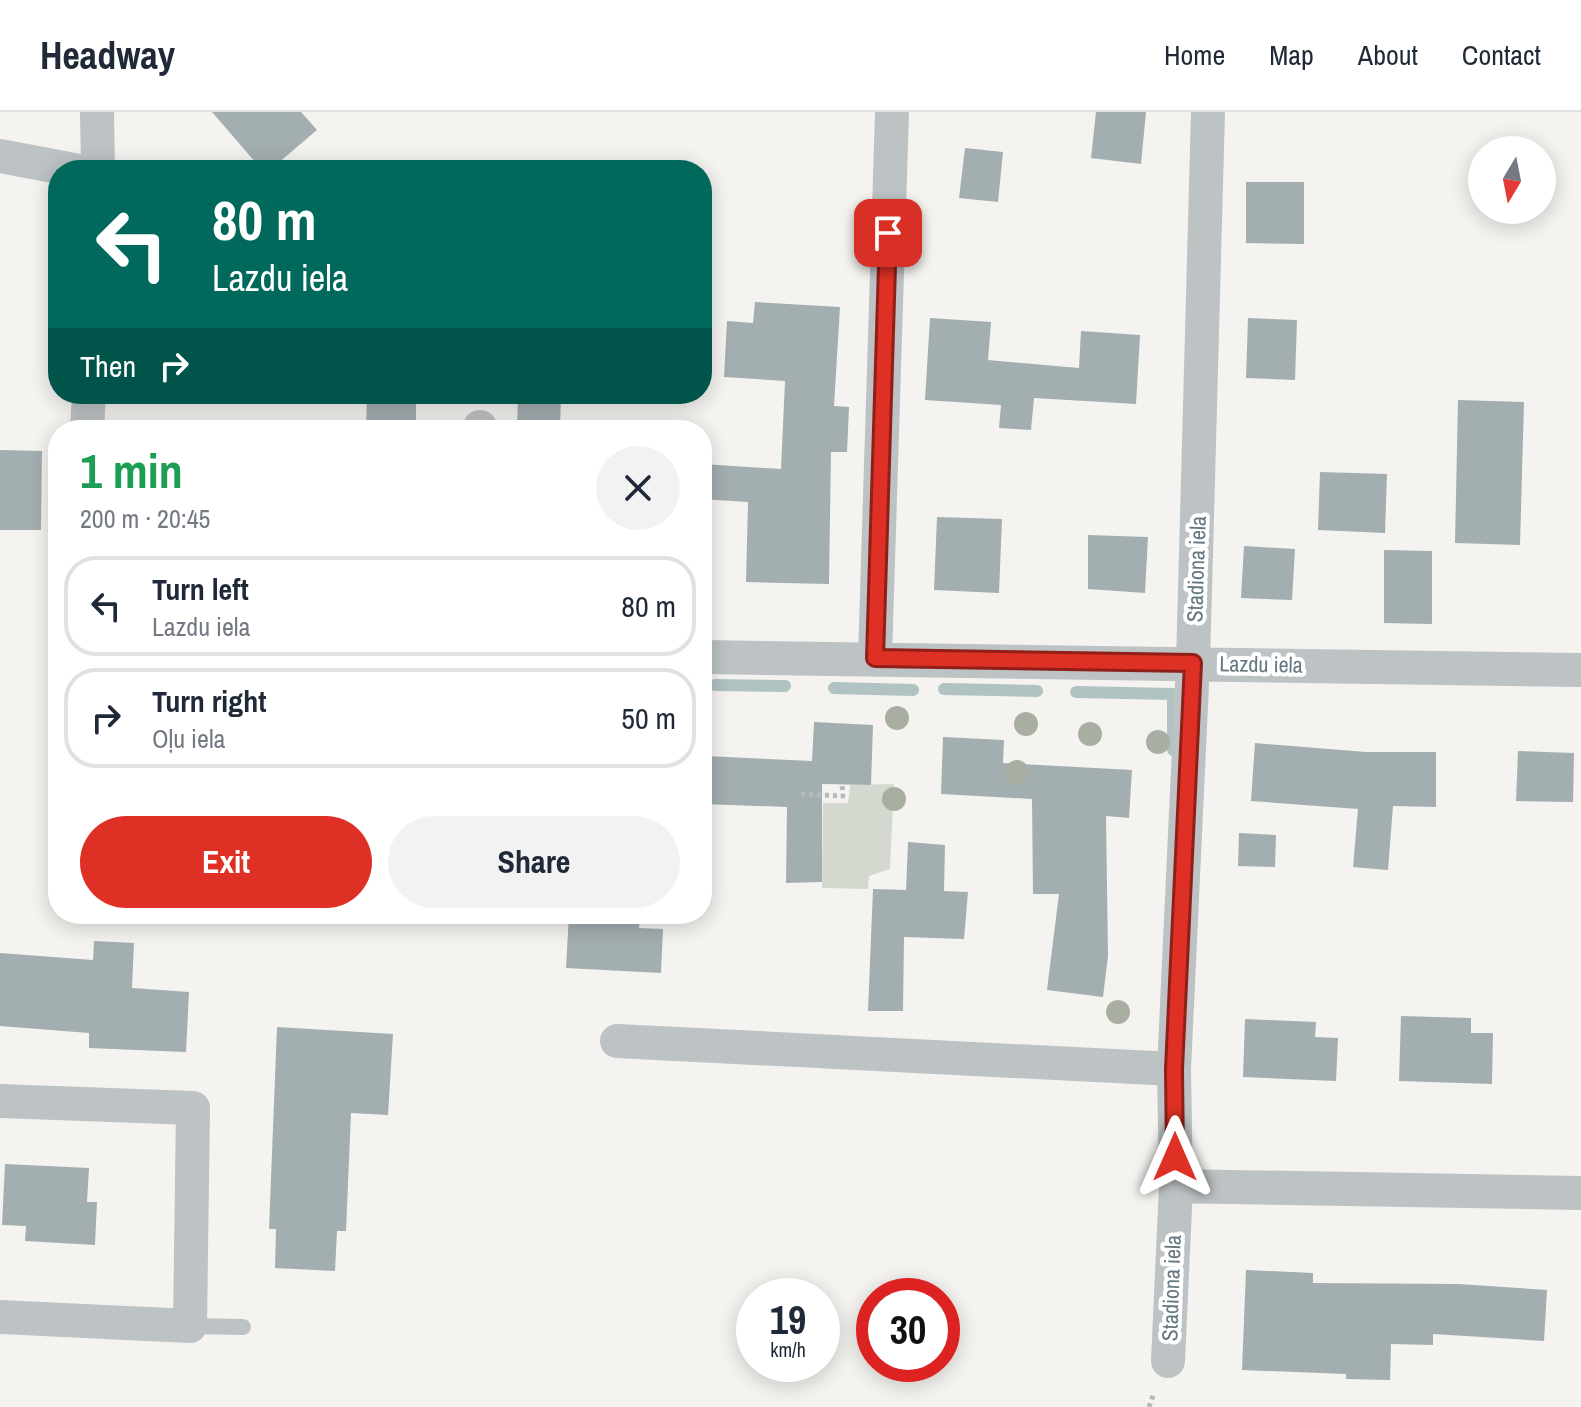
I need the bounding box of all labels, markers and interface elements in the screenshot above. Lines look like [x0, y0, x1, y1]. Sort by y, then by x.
text: Headway [40, 30, 175, 81]
text: Home [1164, 36, 1225, 74]
text: Map [1269, 36, 1314, 74]
text: About [1358, 36, 1418, 74]
text: Contact [1462, 36, 1541, 74]
north arrow [1468, 136, 1556, 224]
map controls [1468, 136, 1556, 224]
text: 80 m [212, 182, 317, 257]
icon: left [80, 192, 184, 296]
pin [854, 199, 922, 267]
icon: arrive [866, 211, 910, 255]
text: Lazdu iela [212, 254, 348, 302]
icon: right [152, 344, 196, 388]
text: Then [80, 346, 136, 386]
text: 1 min [80, 438, 183, 503]
button: close [596, 446, 680, 530]
text: 200 m · 20:45 [80, 501, 210, 536]
street label: Stadiona iela [1179, 515, 1213, 623]
text: Turn left [152, 569, 249, 609]
icon: left [84, 584, 128, 628]
text: 80 m [621, 586, 676, 626]
text: Lazdu iela [152, 609, 250, 644]
street label: Lazdu iela [1219, 648, 1303, 680]
text: Turn right [152, 681, 266, 721]
icon: right [84, 696, 128, 740]
text: 50 m [621, 698, 676, 738]
text: Oļu iela [152, 721, 225, 756]
button: Exit [80, 816, 372, 908]
button: Share [388, 816, 680, 908]
position arrow [1133, 1115, 1217, 1199]
street label: Stadiona iela [1154, 1234, 1188, 1342]
speed limit sign: 30 [856, 1278, 960, 1382]
text: 19 [770, 1293, 806, 1346]
text: km/h [770, 1336, 806, 1363]

